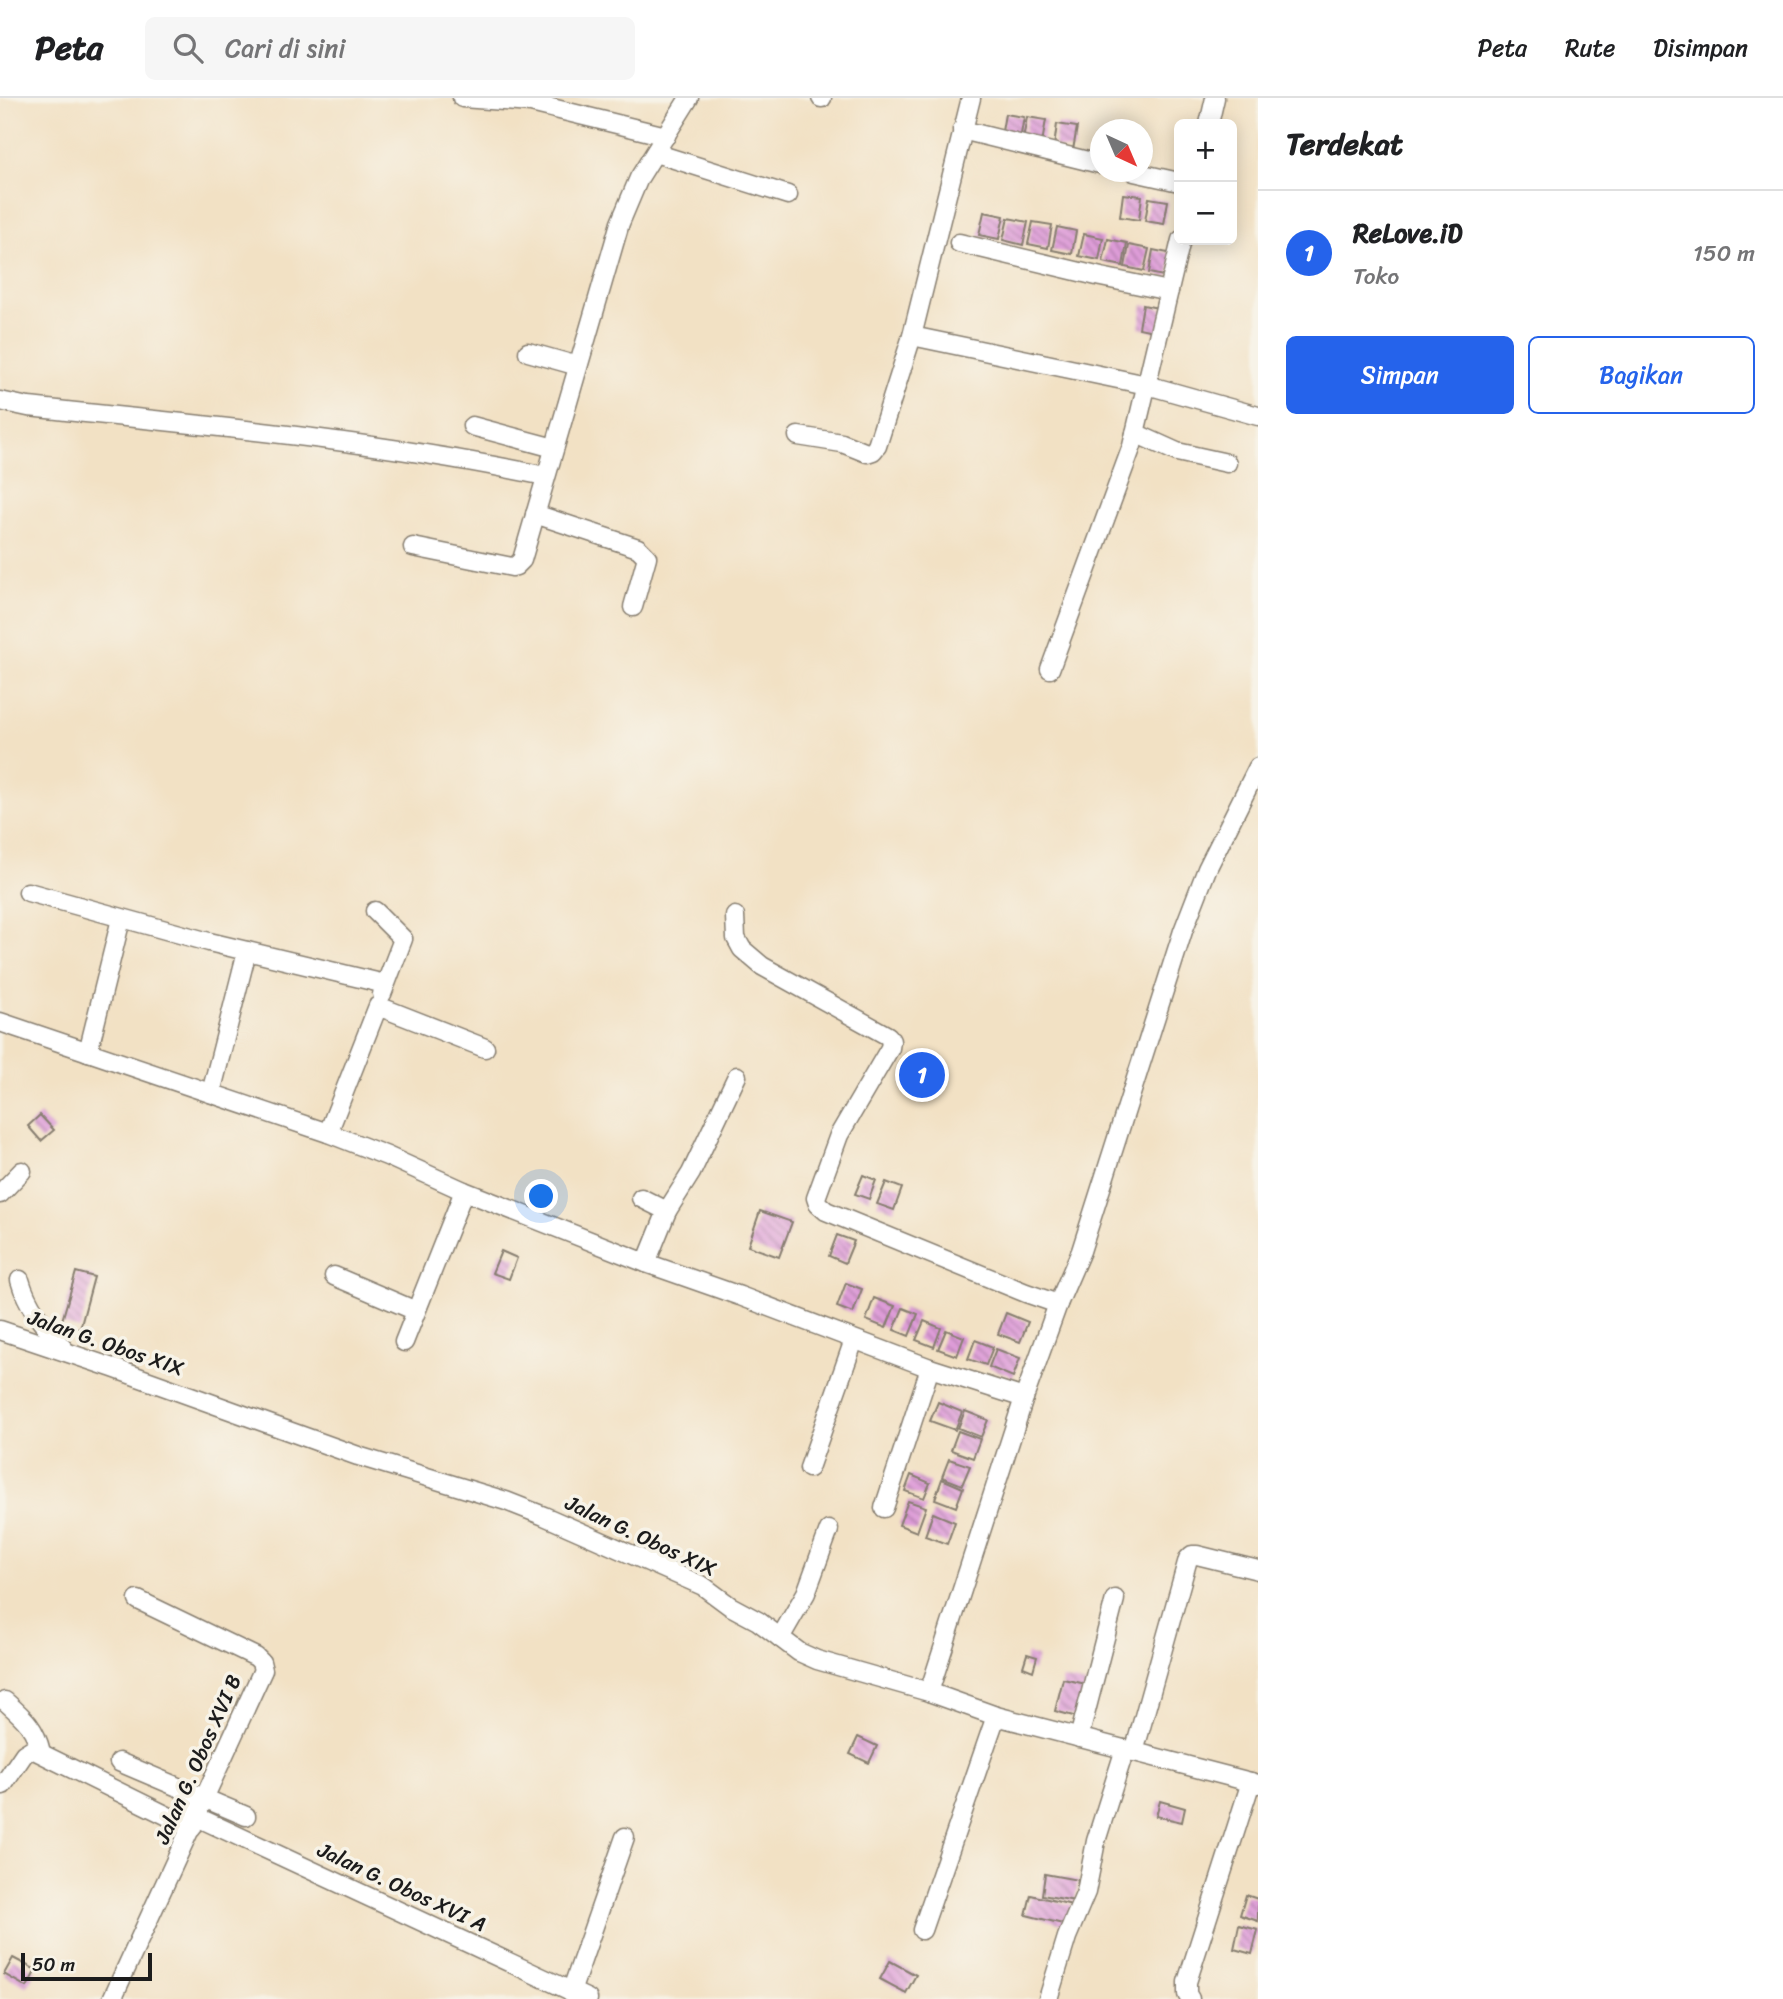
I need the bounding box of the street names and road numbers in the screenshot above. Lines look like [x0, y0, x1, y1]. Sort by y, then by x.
street label: Jalan G. Obos XIX [22, 1298, 190, 1388]
street label: Jalan G. Obos XIX [558, 1484, 723, 1588]
street label: Jalan G. Obos XVI B [143, 1668, 253, 1851]
street label: Jalan G. Obos XVI A [310, 1831, 493, 1943]

